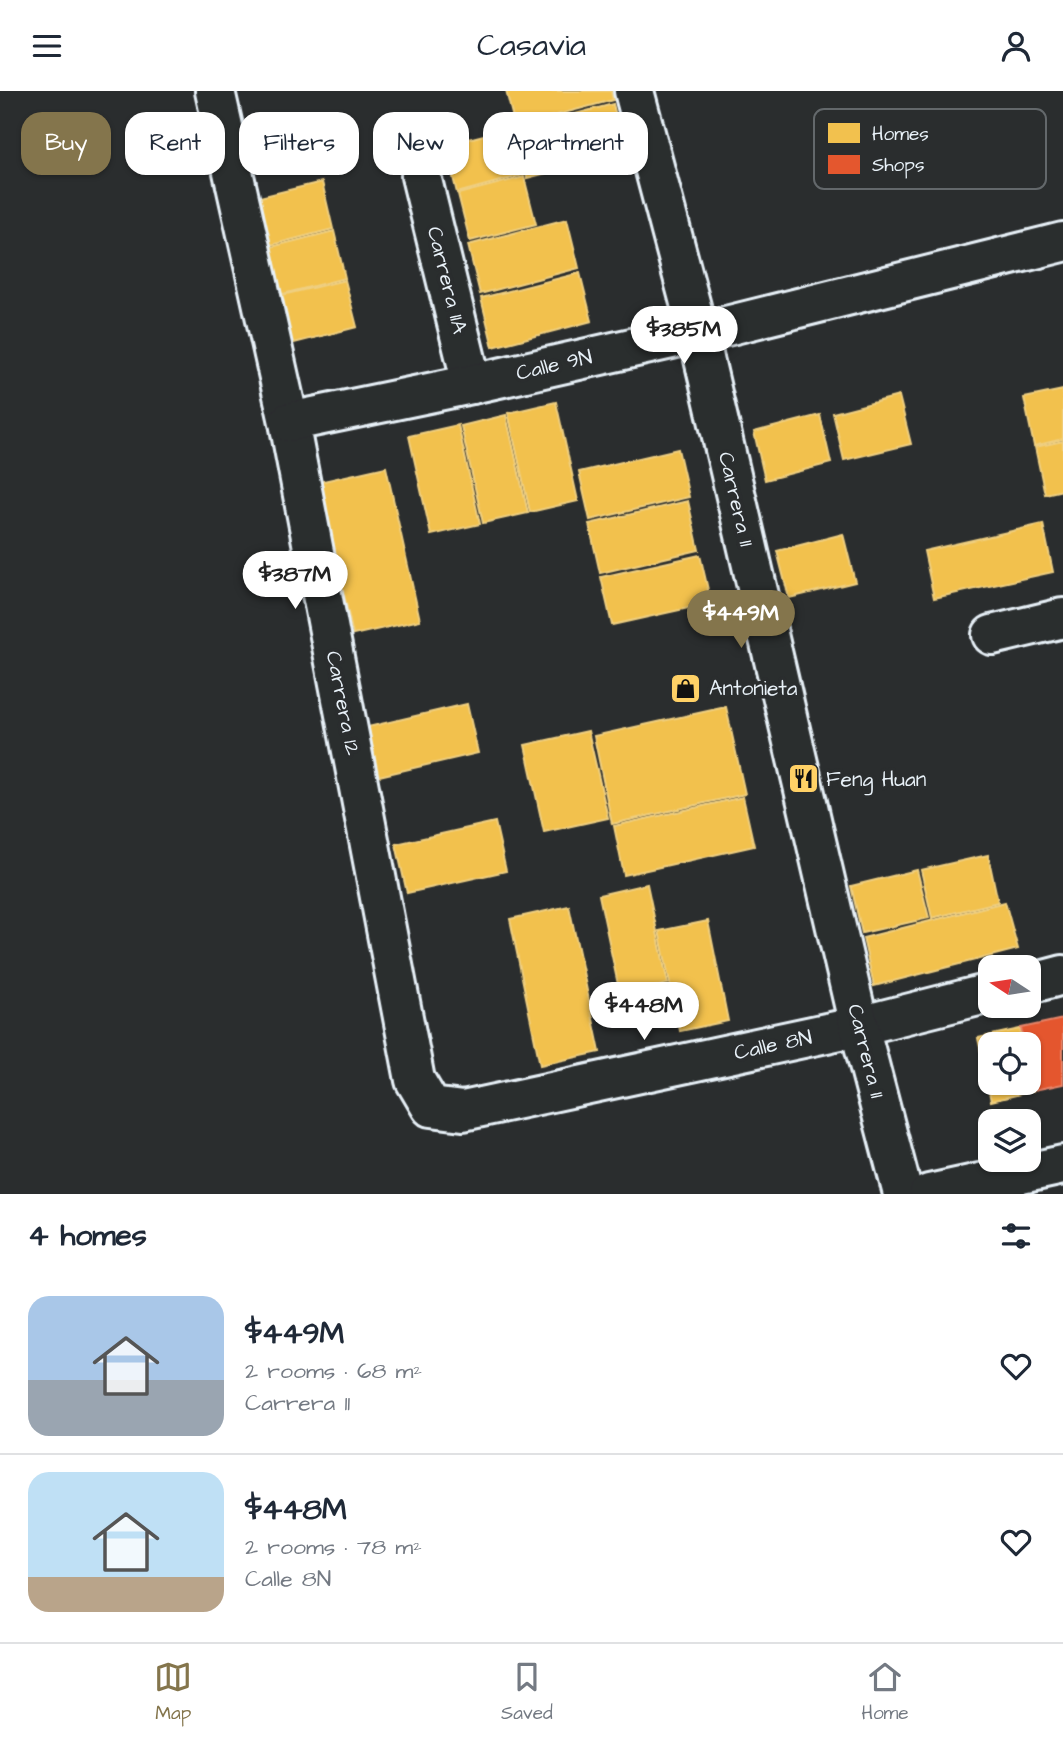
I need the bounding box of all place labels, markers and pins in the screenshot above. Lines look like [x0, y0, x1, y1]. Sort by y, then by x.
pin: $385M [635, 307, 733, 366]
pin: $387M [246, 552, 344, 611]
pin: $449M [692, 591, 790, 650]
shop icon: Antonieta [669, 671, 703, 705]
place label: Antonieta [709, 674, 798, 703]
restaurant icon: Feng Huan [786, 762, 820, 796]
place label: Feng Huan [826, 765, 926, 796]
pin: $448M [595, 983, 693, 1042]

